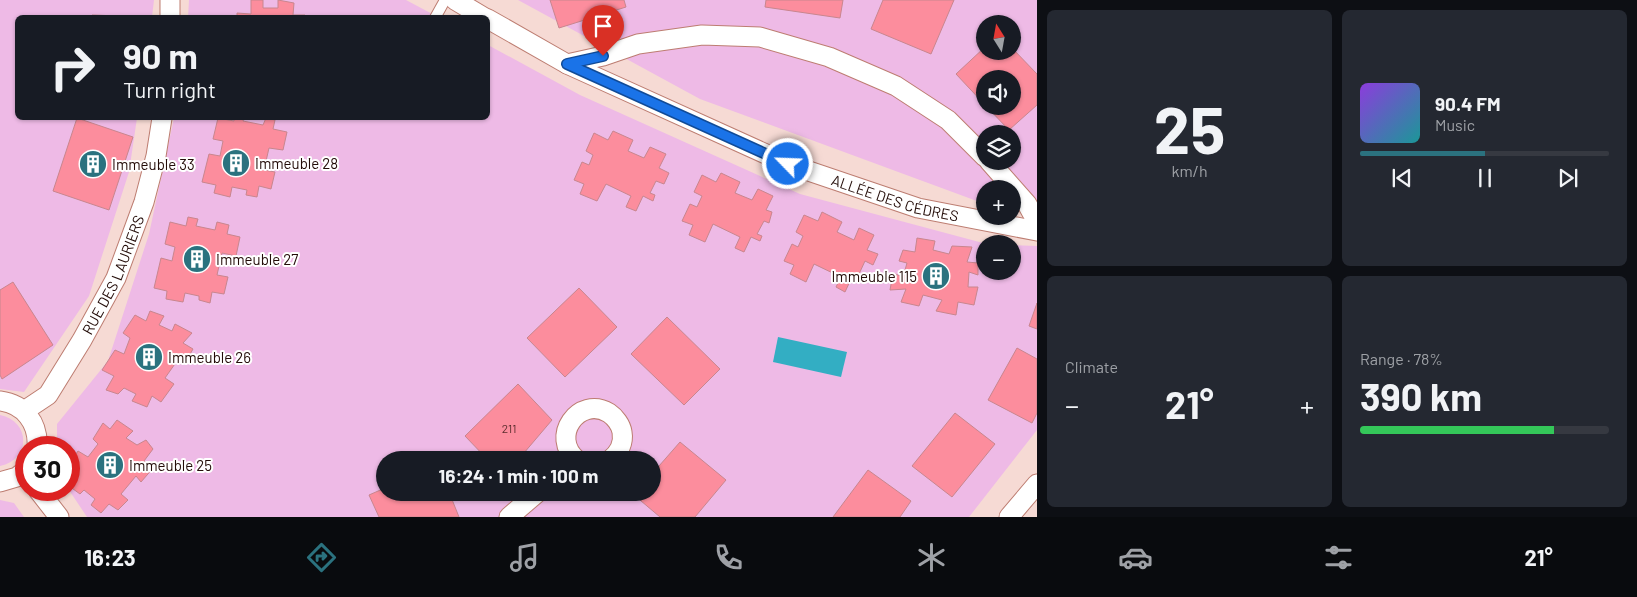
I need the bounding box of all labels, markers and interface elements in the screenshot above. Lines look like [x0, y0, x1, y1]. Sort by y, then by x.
pin [582, 5, 624, 56]
icon: arrive [589, 12, 617, 40]
north arrow [976, 15, 1021, 60]
map controls [976, 15, 1021, 280]
text: 90 m [123, 34, 198, 76]
icon: right [40, 35, 105, 100]
button: sound [976, 70, 1021, 115]
text: Turn right [123, 76, 216, 102]
text: 25 [1154, 89, 1225, 167]
text: 90.4 FM [1435, 92, 1501, 115]
text: Music [1435, 115, 1475, 134]
button: layers [976, 125, 1021, 170]
position arrow [761, 137, 813, 189]
building icon: Immeuble 28 [221, 148, 251, 178]
building icon: Immeuble 33 [78, 149, 108, 179]
place label: Immeuble 28 [255, 154, 338, 172]
place label: Immeuble 33 [112, 155, 195, 173]
text: km/h [1171, 161, 1208, 180]
icon: previous [1388, 164, 1416, 192]
icon: pause [1471, 164, 1499, 192]
icon: next [1554, 164, 1582, 192]
street label: ALLÉE DES CÉDRES [829, 170, 960, 225]
button: + [976, 180, 1021, 225]
street label: RUE DES LAURIERS [78, 213, 147, 337]
button: − [976, 235, 1021, 280]
building icon: Immeuble 27 [182, 244, 212, 274]
place label: Immeuble 27 [216, 250, 298, 268]
building icon: Immeuble 115 [921, 261, 951, 291]
place label: Immeuble 115 [831, 267, 917, 285]
building icon: Immeuble 26 [134, 342, 164, 372]
place label: Immeuble 26 [168, 348, 251, 366]
text: Range · 78% [1360, 349, 1443, 368]
text: Climate [1065, 357, 1118, 376]
text: 390 km [1360, 373, 1482, 419]
text: 21° [1165, 381, 1214, 427]
text: − [1065, 388, 1079, 422]
text: + [1300, 388, 1314, 422]
house number: 211 [502, 421, 516, 435]
speed limit sign: 30 [15, 436, 80, 501]
building icon: Immeuble 25 [95, 450, 125, 480]
place label: Immeuble 25 [129, 456, 212, 474]
text: 16:24 · 1 min · 100 m [439, 464, 598, 487]
icon: directions [304, 540, 339, 575]
icon: music [507, 540, 542, 575]
icon: phone [711, 540, 746, 575]
icon: climate [914, 540, 949, 575]
icon: car [1118, 540, 1153, 575]
icon: filters [1321, 540, 1356, 575]
text: 16:23 [84, 544, 136, 570]
text: 21° [1524, 544, 1553, 570]

